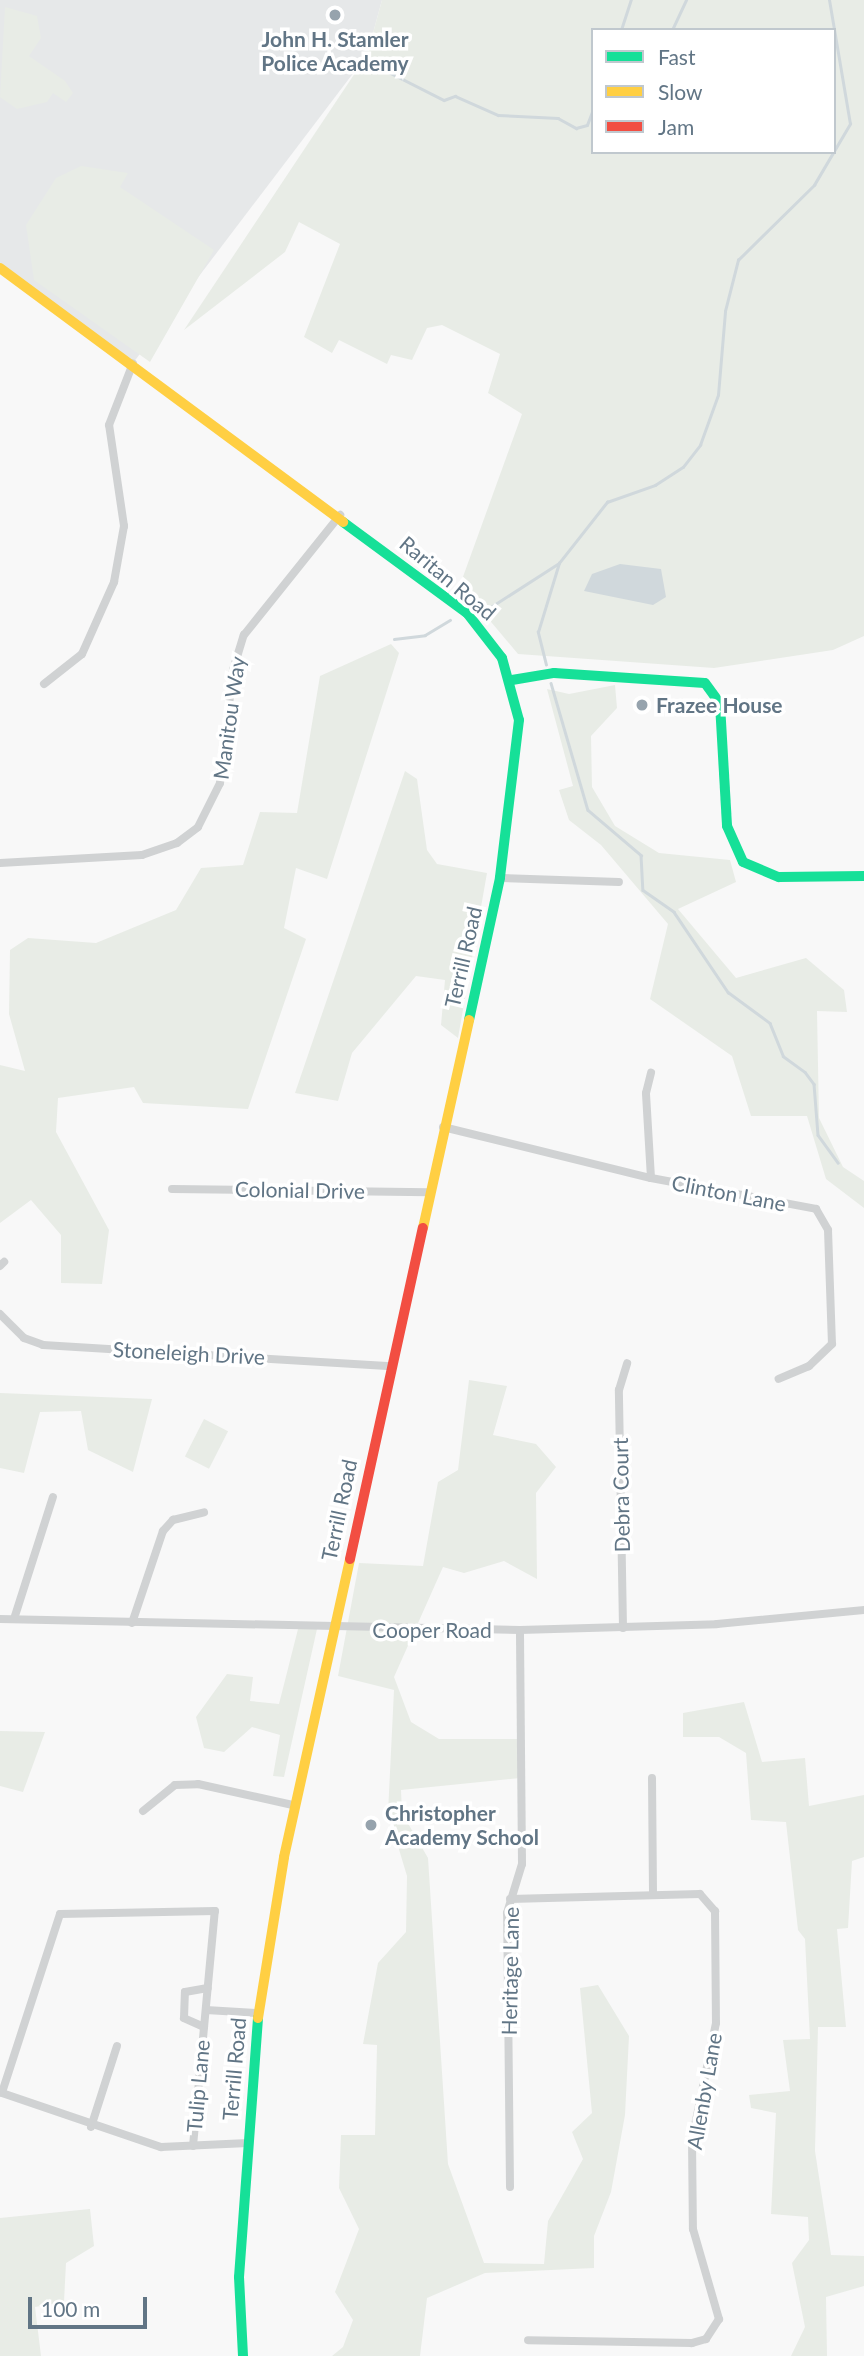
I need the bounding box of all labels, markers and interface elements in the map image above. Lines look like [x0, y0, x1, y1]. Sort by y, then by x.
marker: John H. Stamler Police Academy [327, 7, 343, 23]
place label: John H. Stamler Police Academy [261, 26, 409, 76]
legend [591, 28, 836, 154]
text: Fast [658, 44, 695, 69]
text: Slow [658, 79, 702, 104]
text: Jam [658, 114, 694, 139]
street label: Raritan Road [395, 531, 501, 625]
street label: Manitou Way [208, 655, 250, 781]
place label: Frazee House [656, 692, 783, 718]
marker: Frazee House [634, 697, 650, 713]
street label: Terrill Road [439, 904, 487, 1010]
street label: Clinton Lane [670, 1170, 788, 1216]
street label: Colonial Drive [235, 1176, 365, 1204]
street label: Stoneleigh Drive [112, 1336, 266, 1370]
street label: Debra Court [607, 1438, 635, 1552]
street label: Terrill Road [316, 1457, 362, 1563]
street label: Cooper Road [372, 1617, 492, 1643]
place label: Christopher Academy School [385, 1800, 539, 1850]
marker: Christopher Academy School [363, 1817, 379, 1833]
street label: Heritage Lane [496, 1906, 524, 2036]
street label: Terrill Road [217, 2017, 251, 2121]
street label: Allenby Lane [681, 2030, 727, 2152]
street label: Tulip Lane [181, 2039, 215, 2133]
scale bar [32, 2282, 150, 2326]
text: 100 m [41, 2296, 100, 2321]

